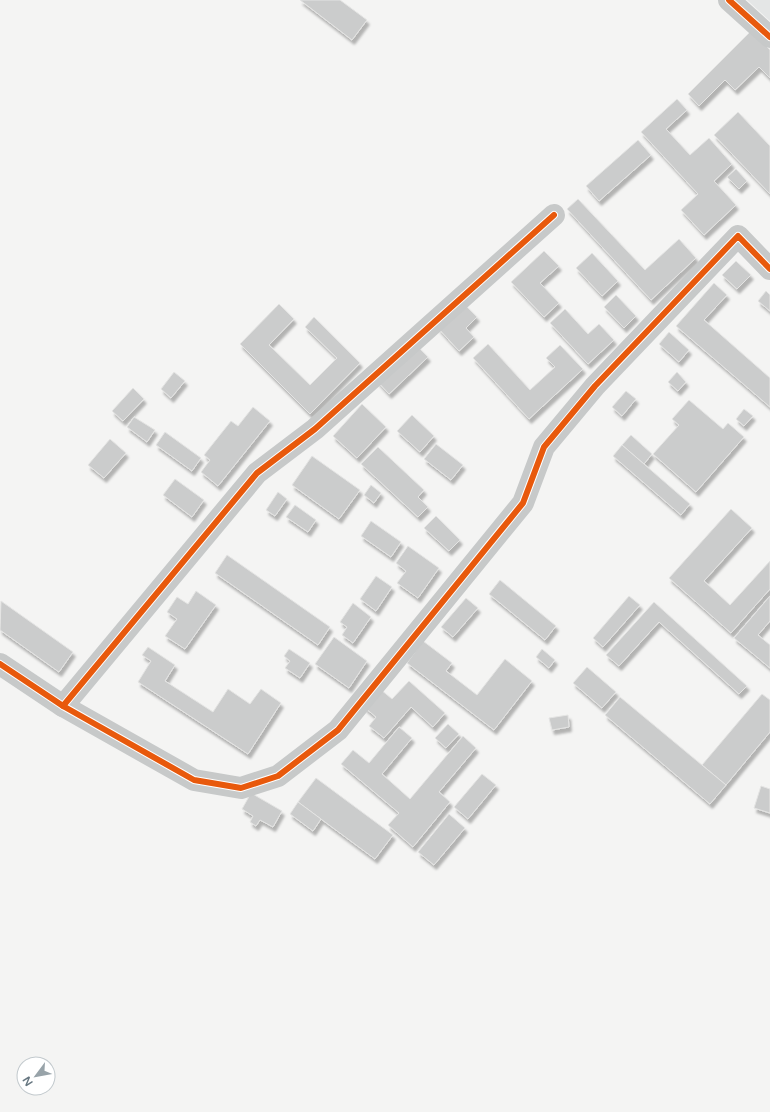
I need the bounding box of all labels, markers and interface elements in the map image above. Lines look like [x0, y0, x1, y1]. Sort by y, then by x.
north arrow [16, 1056, 56, 1096]
text: N [20, 1074, 36, 1088]

